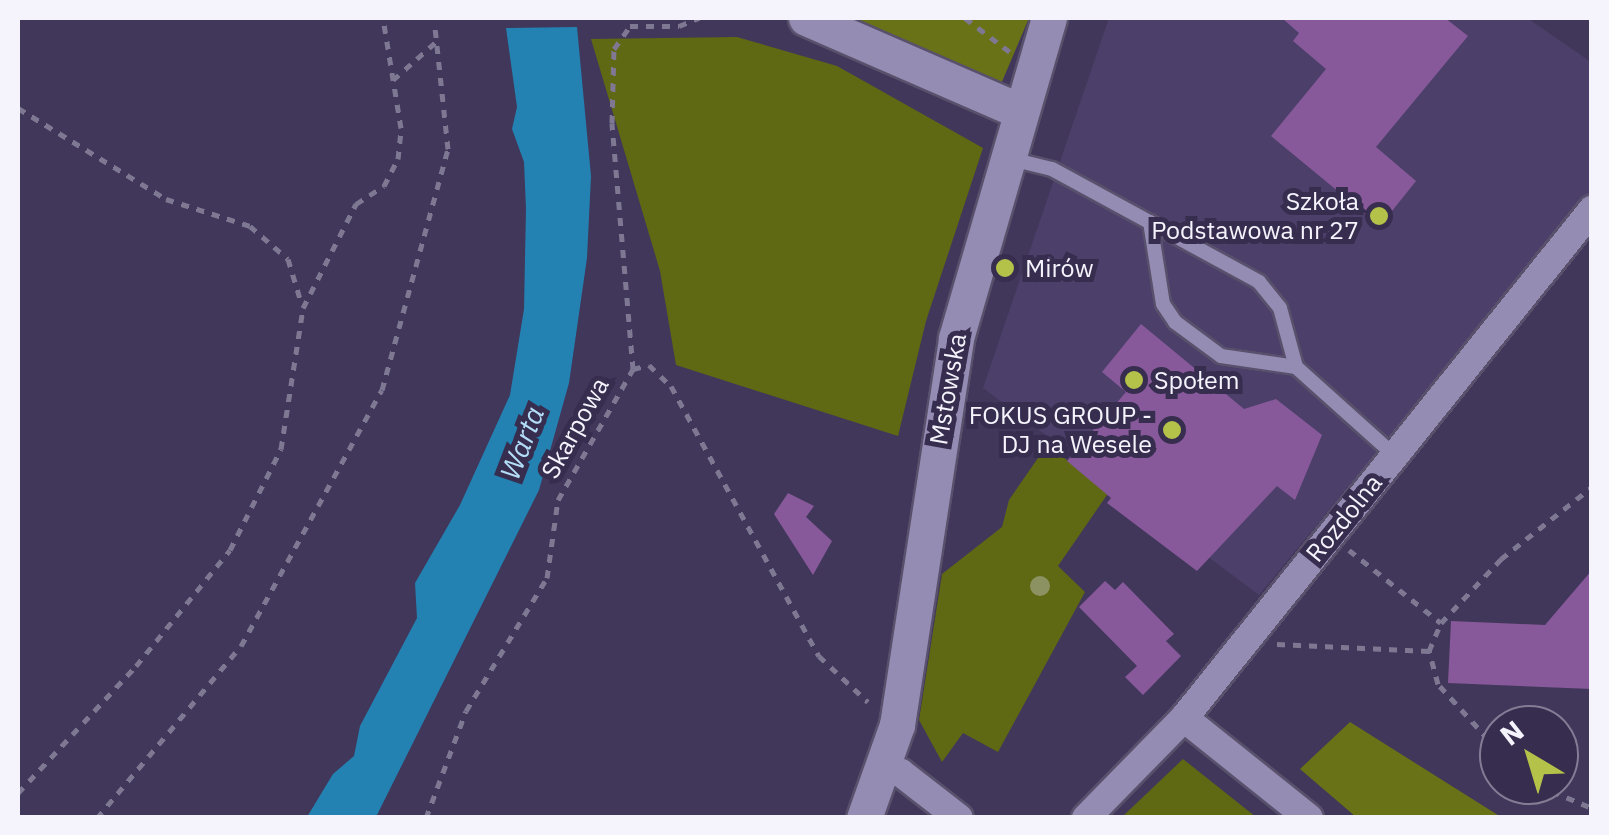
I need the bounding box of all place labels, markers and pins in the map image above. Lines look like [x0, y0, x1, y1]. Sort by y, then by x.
place label: Szkoła Podstawowa nr 27 [1151, 187, 1359, 246]
marker: Szkoła Podstawowa nr 27 [1368, 205, 1390, 227]
place label: Mirów [1025, 253, 1094, 283]
marker: Mirów [994, 257, 1016, 279]
place label: Społem [1154, 365, 1240, 395]
marker: Społem [1123, 369, 1145, 391]
place label: FOKUS GROUP - DJ na Wesele [969, 401, 1152, 460]
marker: FOKUS GROUP - DJ na Wesele [1161, 419, 1183, 441]

